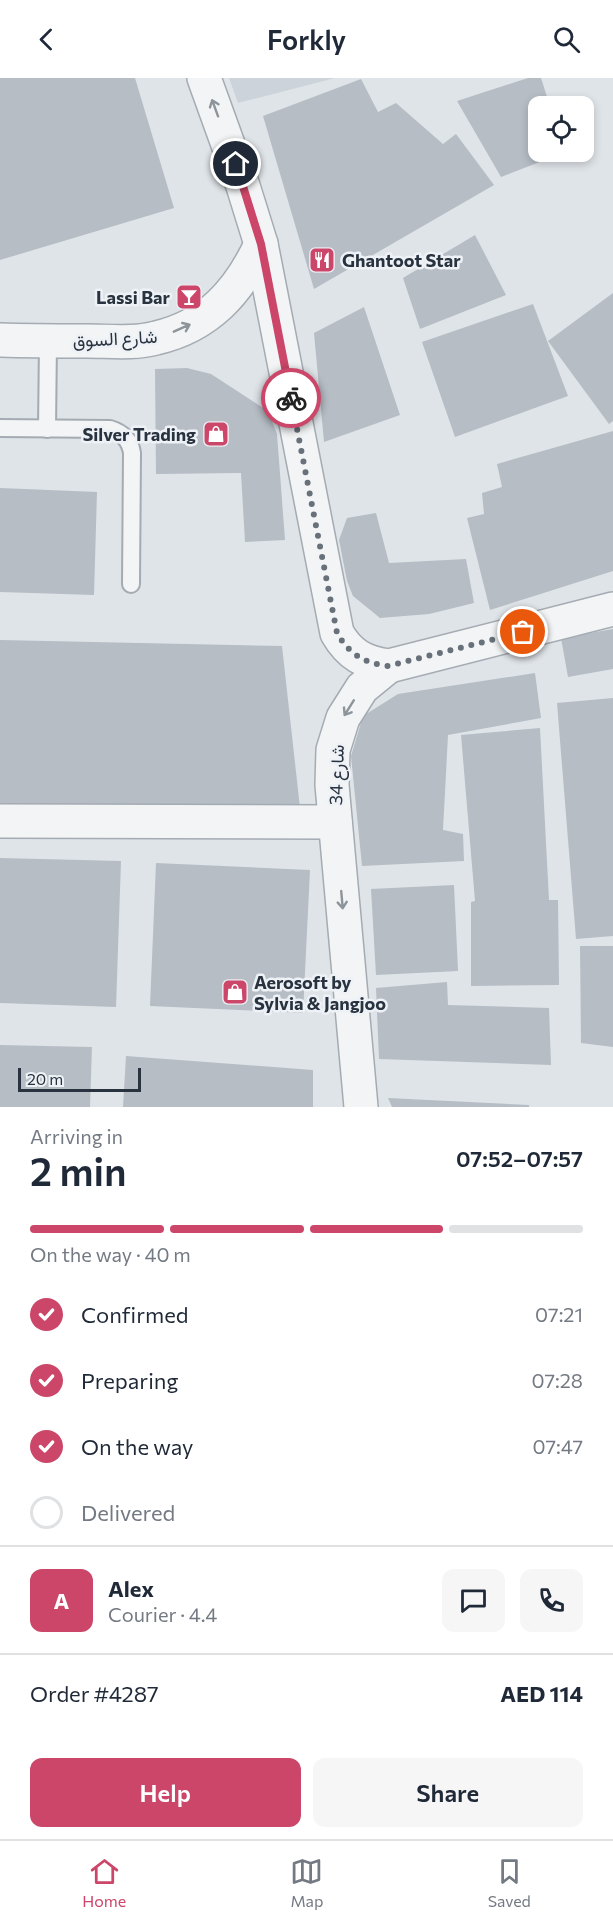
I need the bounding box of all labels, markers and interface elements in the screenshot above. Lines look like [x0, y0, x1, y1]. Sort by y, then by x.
icon: back [30, 23, 63, 56]
text: Forkly [267, 23, 346, 56]
icon: search [550, 23, 583, 56]
map controls [528, 96, 594, 162]
button: locate [528, 96, 594, 162]
one-way arrow [209, 99, 220, 118]
pin [210, 138, 261, 189]
icon: home [219, 147, 252, 180]
restaurant icon: Ghantoot Star [307, 245, 337, 275]
place label: Ghantoot Star [342, 249, 461, 271]
bar icon: Lassi Bar [174, 282, 204, 312]
place label: Lassi Bar [96, 286, 171, 308]
one-way arrow [173, 322, 191, 334]
street label: شارع السوق [72, 325, 158, 353]
courier [261, 368, 321, 428]
icon: bike [275, 382, 308, 415]
shop icon: Silver Trading [201, 419, 231, 449]
place label: Silver Trading [82, 423, 196, 445]
pin [497, 606, 548, 657]
icon: bag [506, 615, 539, 648]
one-way arrow [343, 700, 356, 717]
street label: شارع 34 [324, 744, 350, 806]
one-way arrow [337, 889, 348, 909]
place label: Aerosoft by Sylvia & Jangjoo [254, 971, 386, 1014]
shop icon: Aerosoft by Sylvia & Jangjoo [220, 977, 250, 1007]
scale bar [18, 1065, 141, 1092]
text: 20 m [27, 1069, 63, 1088]
text: Arriving in [30, 1124, 123, 1148]
text: 07:52–07:57 [456, 1145, 583, 1172]
text: 2 min [30, 1146, 127, 1194]
text: On the way · 40 m [30, 1242, 191, 1266]
icon: check [30, 1298, 63, 1331]
text: Confirmed [81, 1301, 188, 1328]
text: 07:21 [535, 1302, 583, 1326]
icon: check [30, 1364, 63, 1397]
text: Preparing [81, 1367, 178, 1394]
text: 07:28 [532, 1368, 583, 1392]
icon: check [30, 1430, 63, 1463]
text: On the way [81, 1433, 193, 1460]
text: 07:47 [533, 1434, 583, 1458]
text: Delivered [81, 1499, 175, 1526]
button: chat [442, 1569, 505, 1632]
button: phone [520, 1569, 583, 1632]
text: Alex [108, 1575, 154, 1602]
text: A [54, 1587, 69, 1614]
text: Courier · 4.4 [108, 1602, 217, 1626]
text: Order #4287 [30, 1680, 159, 1707]
text: AED 114 [500, 1680, 583, 1707]
button: Help [30, 1758, 301, 1827]
button: Share [313, 1758, 583, 1827]
tab: Home [82, 1855, 126, 1910]
tab: Map [290, 1855, 323, 1910]
tab: Saved [488, 1855, 531, 1910]

